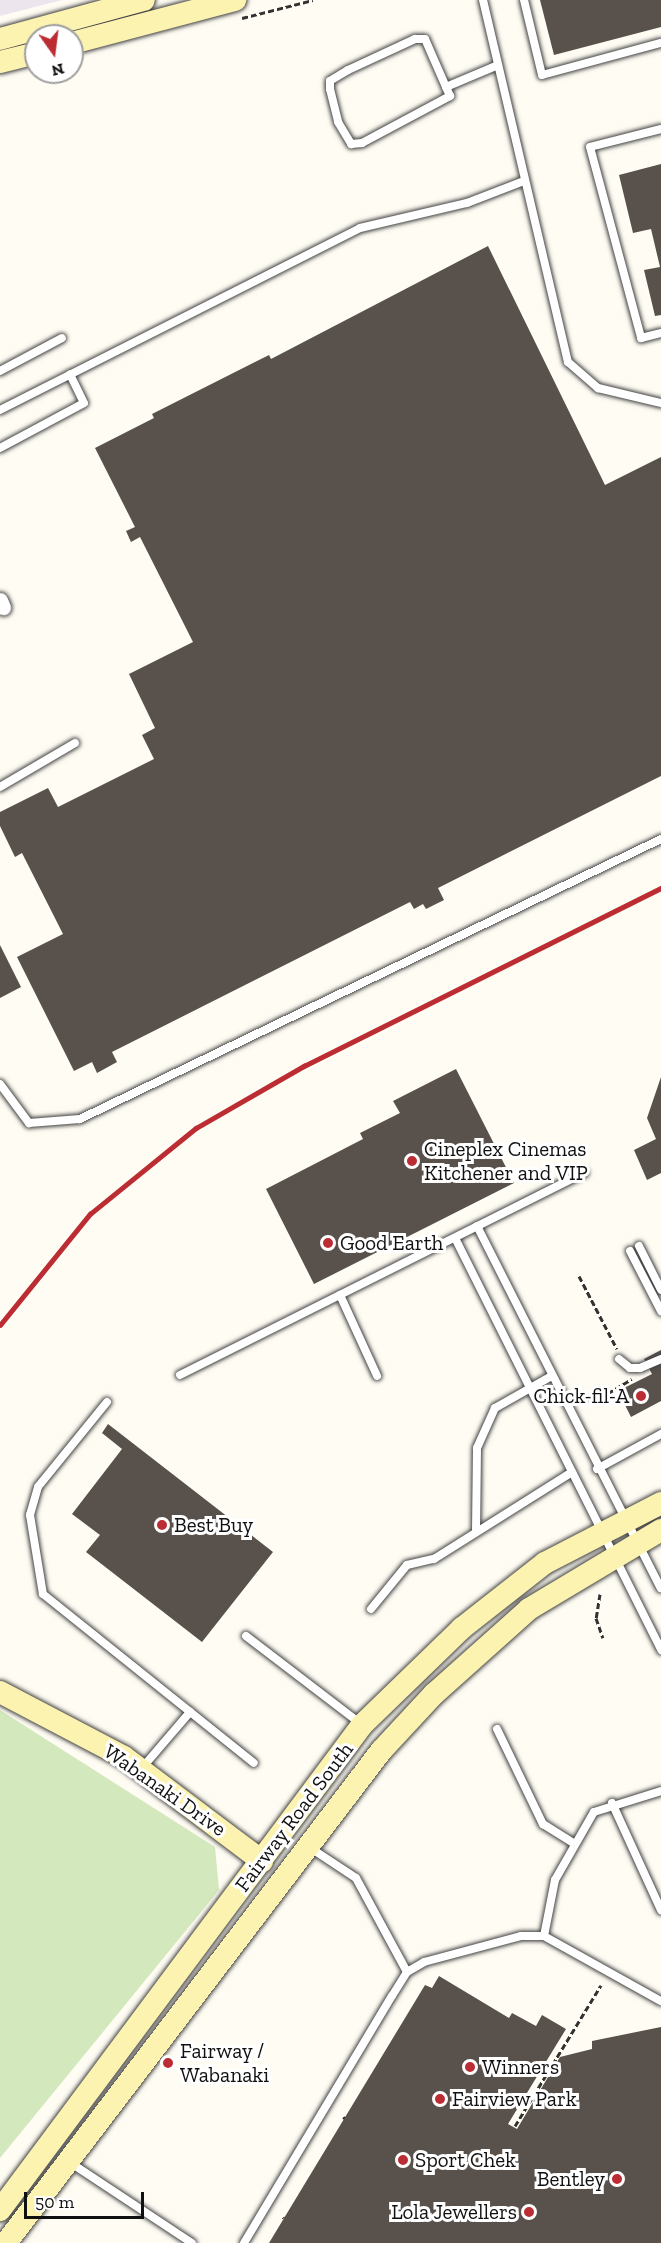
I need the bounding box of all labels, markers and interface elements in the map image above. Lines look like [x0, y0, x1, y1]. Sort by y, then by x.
north arrow [24, 24, 84, 84]
text: N [50, 59, 66, 81]
place label: Cineplex Cinemas Kitchener and VIP [424, 1136, 589, 1186]
marker: Cineplex Cinemas Kitchener and VIP [405, 1154, 419, 1168]
place label: Good Earth [340, 1230, 443, 1256]
marker: Good Earth [321, 1236, 335, 1250]
place label: Chick-fil-A [533, 1383, 629, 1409]
marker: Chick-fil-A [634, 1389, 648, 1403]
place label: Best Buy [174, 1512, 253, 1538]
marker: Best Buy [155, 1518, 169, 1532]
street label: Fairway Road South [230, 1737, 358, 1897]
street label: Wabanaki Drive [99, 1739, 231, 1841]
place label: Fairway / Wabanaki [180, 2038, 269, 2088]
place label: Winners [482, 2054, 559, 2080]
marker: Fairway / Wabanaki [161, 2056, 175, 2070]
marker: Winners [463, 2060, 477, 2074]
place label: Fairview Park [452, 2086, 577, 2112]
marker: Fairview Park [433, 2092, 447, 2106]
place label: Sport Chek [415, 2147, 516, 2173]
marker: Sport Chek [396, 2153, 410, 2167]
place label: Bentley [537, 2166, 605, 2192]
marker: Bentley [610, 2172, 624, 2186]
scale bar [27, 2180, 147, 2218]
text: 50 m [35, 2191, 74, 2213]
place label: Lola Jewellers [391, 2199, 517, 2225]
marker: Lola Jewellers [522, 2205, 536, 2219]

